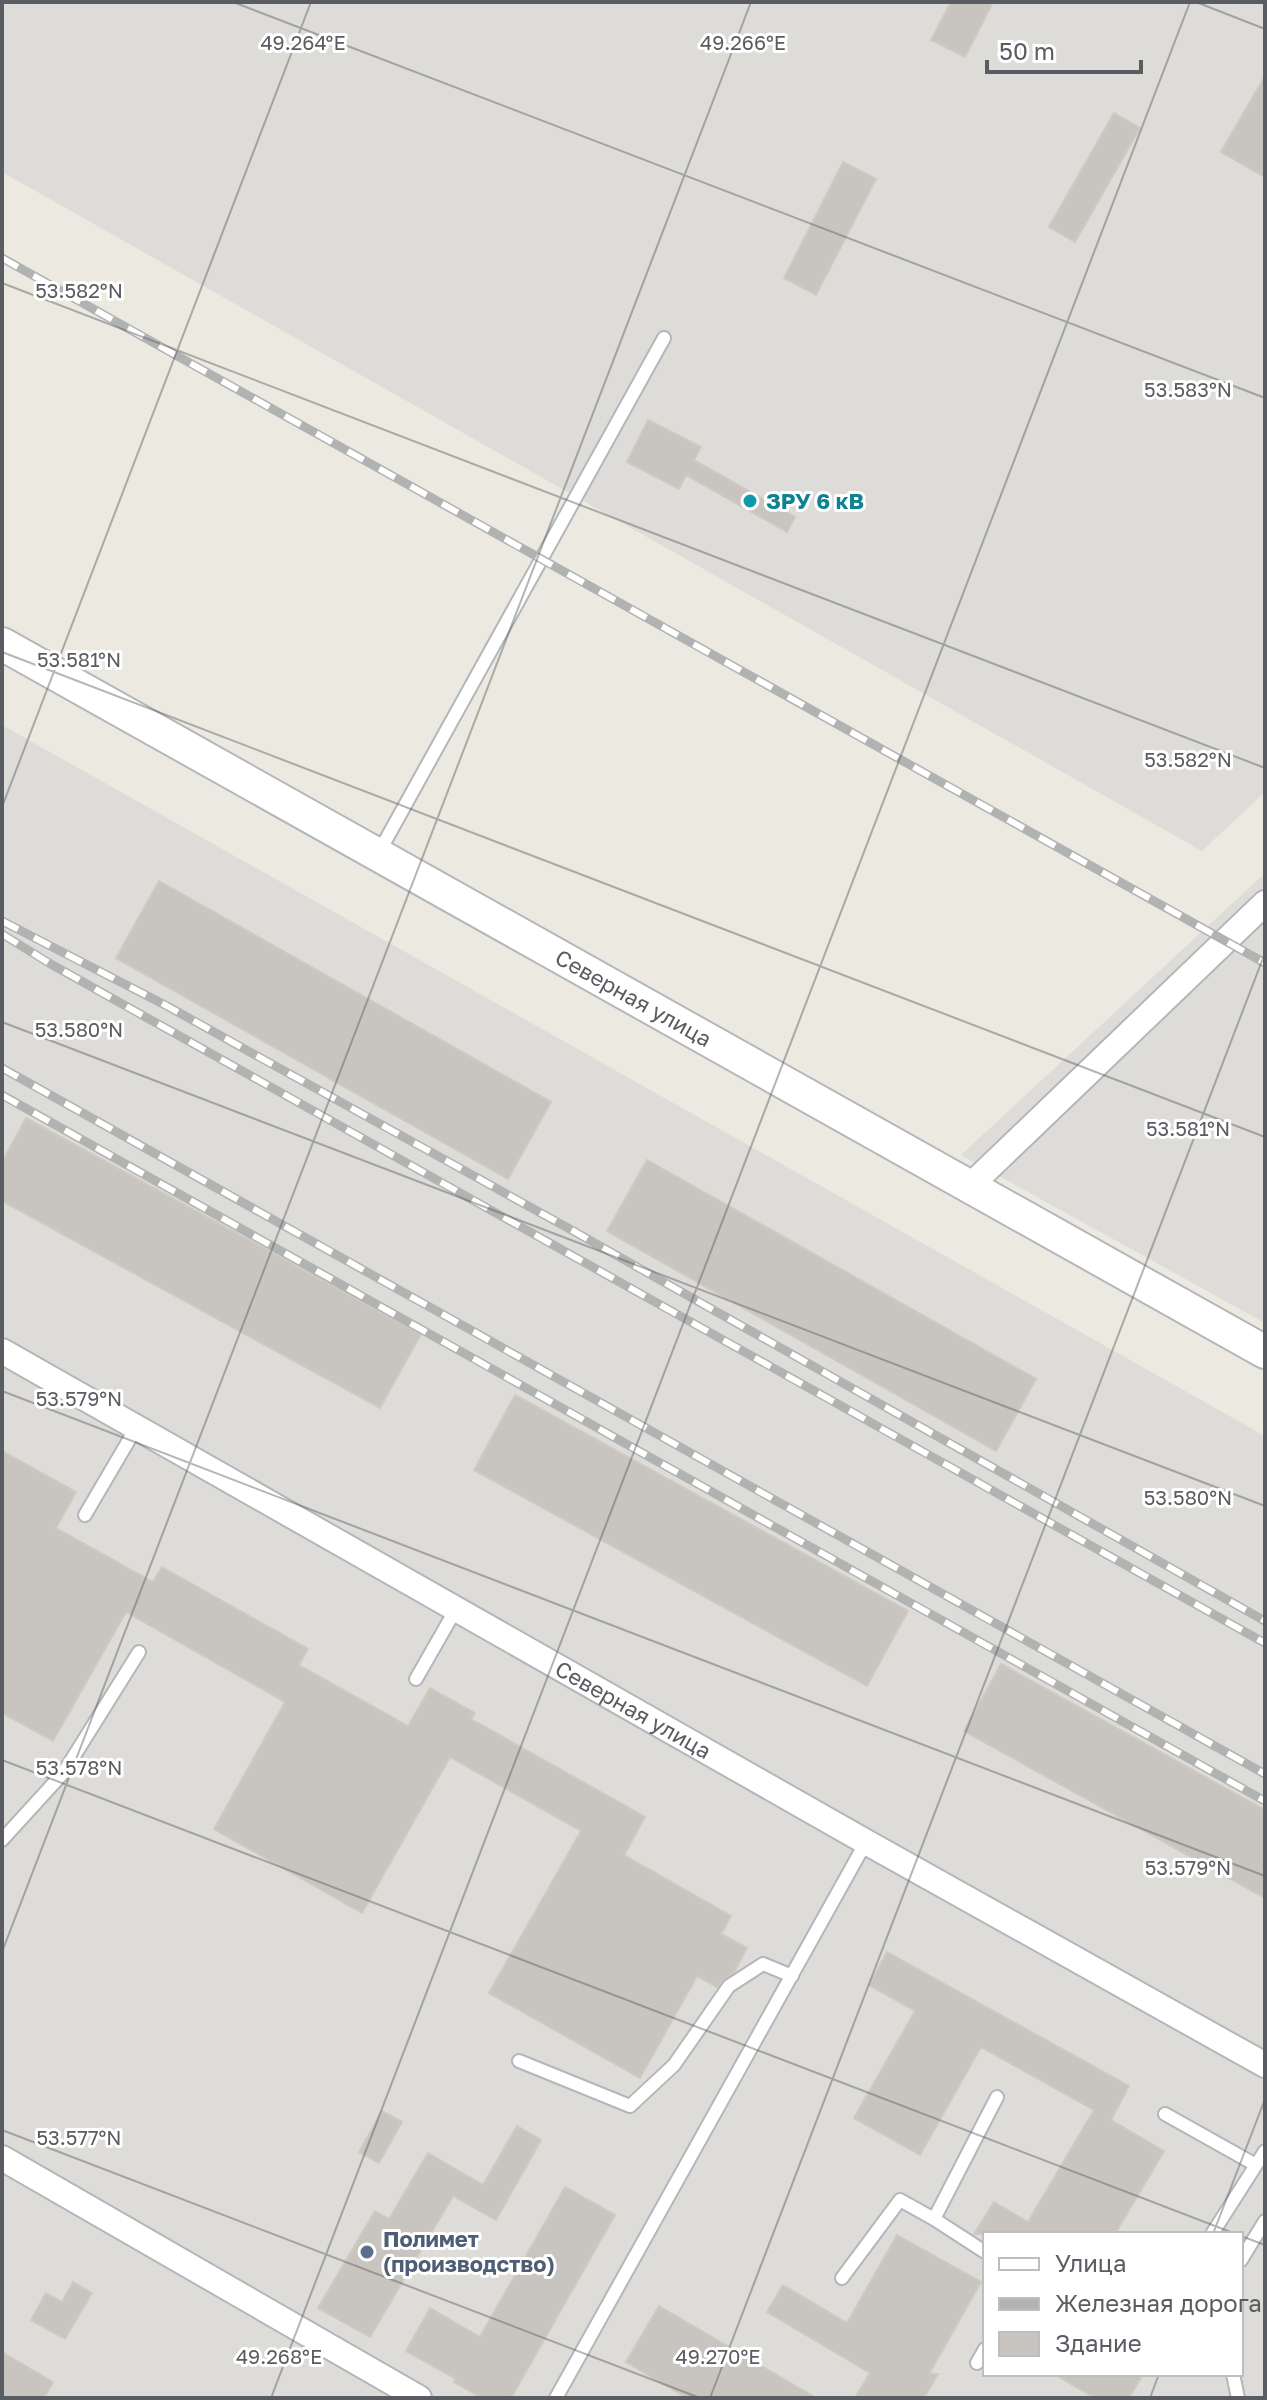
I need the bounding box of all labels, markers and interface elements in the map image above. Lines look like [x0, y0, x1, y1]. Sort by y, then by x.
scale bar [987, 24, 1141, 74]
text: 49.264°E [260, 30, 346, 54]
text: 49.266°E [700, 30, 786, 54]
text: 50 m [999, 36, 1055, 65]
text: 53.582°N [35, 278, 123, 302]
text: 53.583°N [1144, 377, 1232, 401]
place label: ЗРУ 6 кВ [766, 487, 864, 514]
marker: ЗРУ 6 кВ [741, 492, 759, 510]
text: 53.581°N [37, 647, 121, 671]
text: 53.582°N [1144, 747, 1232, 771]
street label: Северная улица [551, 943, 717, 1052]
text: 53.580°N [35, 1017, 123, 1041]
text: 53.581°N [1146, 1116, 1230, 1140]
text: 53.579°N [36, 1386, 122, 1410]
text: 53.580°N [1144, 1485, 1232, 1509]
street label: Северная улица [551, 1654, 716, 1764]
text: 53.578°N [36, 1755, 122, 1779]
text: 53.579°N [1145, 1855, 1231, 1879]
text: 53.577°N [36, 2125, 122, 2149]
place label: Полимет (производство) [383, 2225, 555, 2277]
legend [983, 2232, 1243, 2376]
marker: Полимет (производство) [358, 2243, 376, 2261]
text: Улица [1055, 2248, 1127, 2277]
text: Железная дорога [1055, 2288, 1262, 2317]
text: Здание [1055, 2328, 1142, 2357]
text: 49.268°E [236, 2344, 322, 2368]
text: 49.270°E [676, 2344, 760, 2368]

